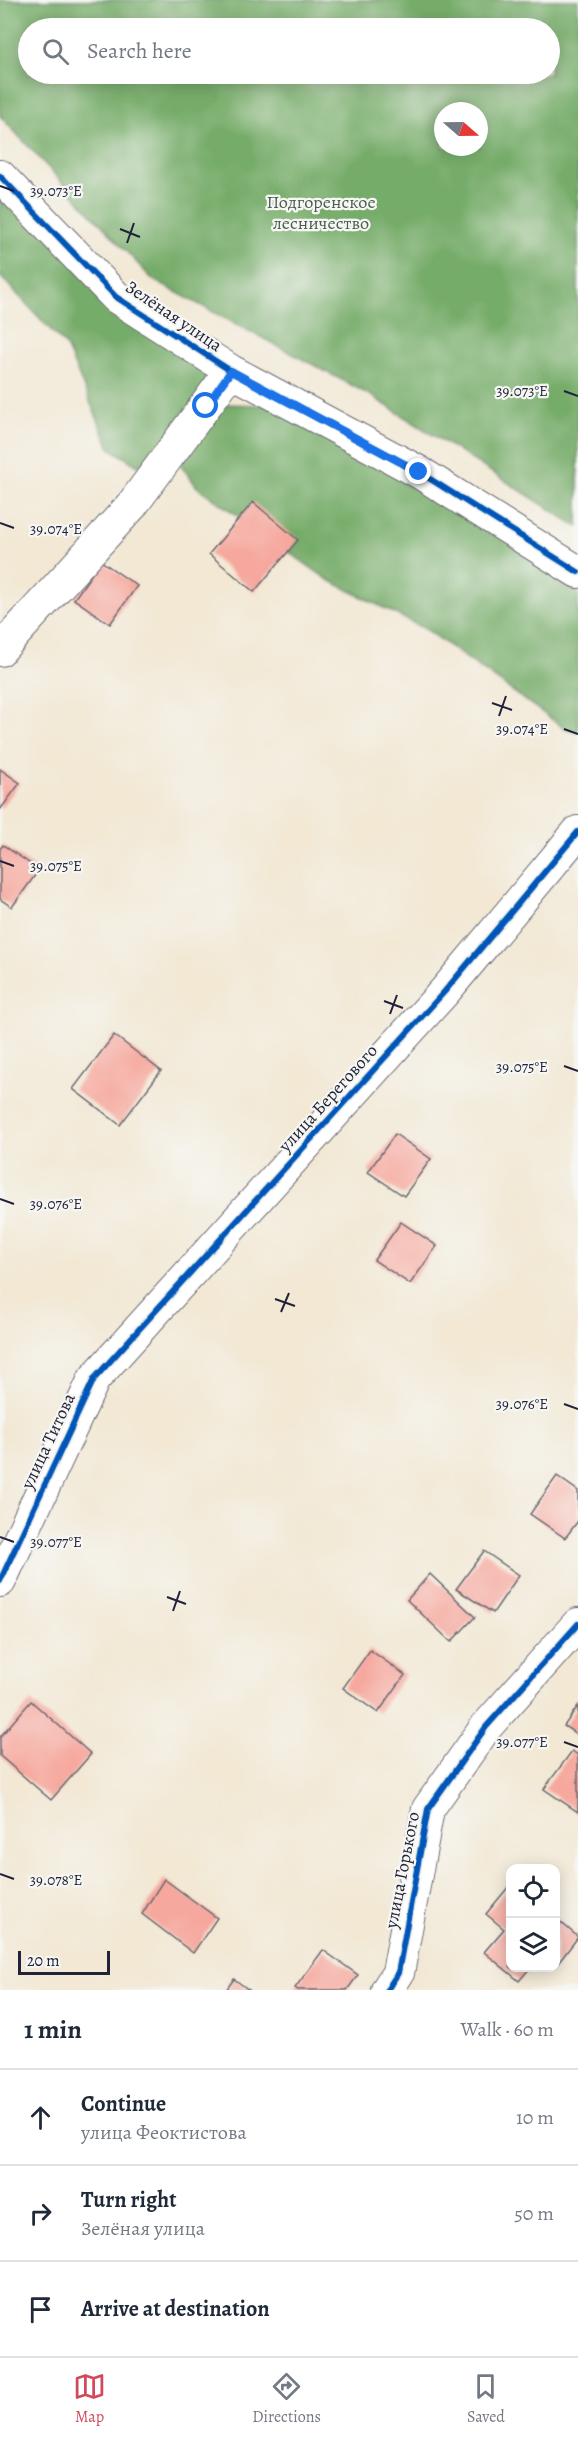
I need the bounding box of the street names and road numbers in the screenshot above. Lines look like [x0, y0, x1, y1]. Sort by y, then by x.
street label: Зелёная улица [121, 275, 228, 358]
street label: улица Берегового [273, 1039, 383, 1158]
street label: улица Титова [15, 1388, 81, 1494]
street label: улица Горького [379, 1810, 425, 1931]

